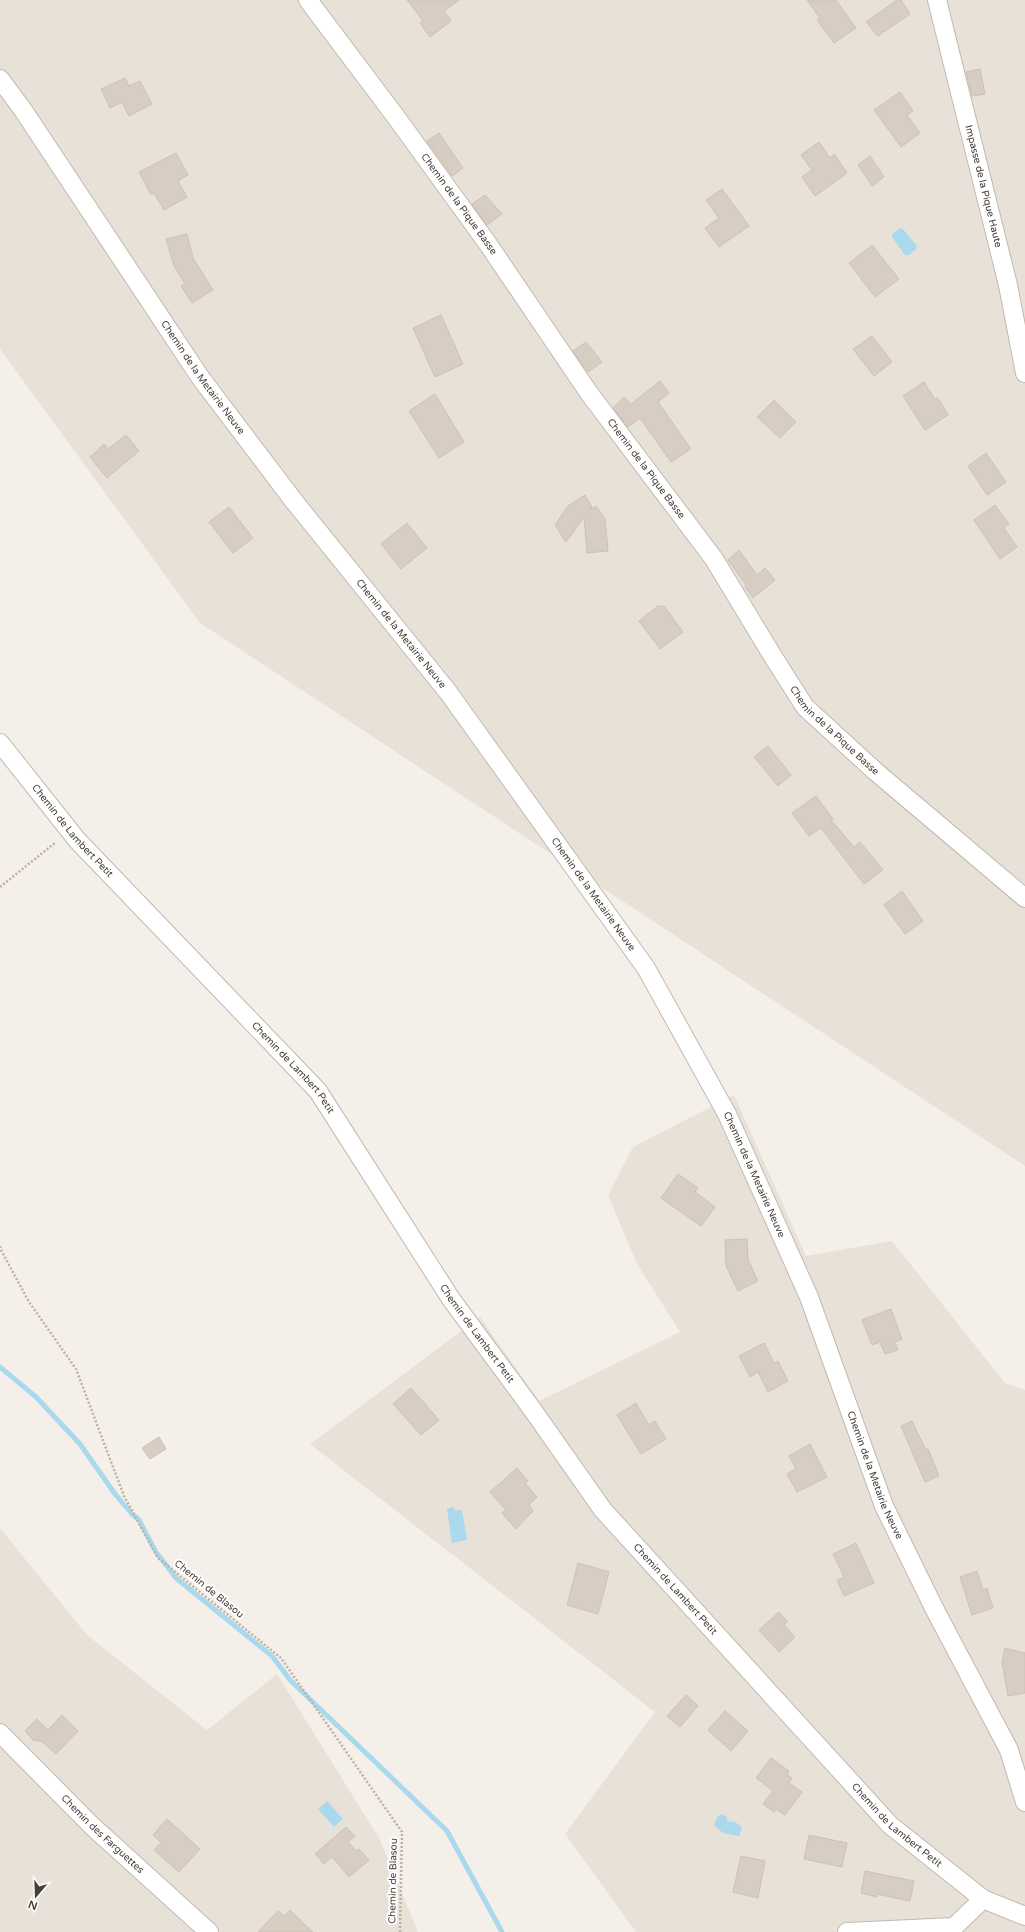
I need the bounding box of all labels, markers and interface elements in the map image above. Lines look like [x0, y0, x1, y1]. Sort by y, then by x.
street label: Impasse de la Pique Haute [962, 124, 1004, 249]
street label: Chemin de la Pique Basse [418, 151, 500, 257]
street label: Chemin de la Metairie Neuve [158, 318, 247, 437]
street label: Chemin de la Pique Basse [604, 416, 688, 521]
street label: Chemin de la Metairie Neuve [353, 577, 449, 691]
street label: Chemin de la Pique Basse [787, 684, 882, 778]
street label: Chemin de Lambert Petit [29, 782, 116, 880]
street label: Chemin de la Metairie Neuve [548, 835, 638, 954]
street label: Chemin de Lambert Petit [249, 1020, 337, 1116]
street label: Chemin de la Metairie Neuve [721, 1110, 788, 1240]
street label: Chemin de Lambert Petit [437, 1282, 517, 1385]
street label: Chemin de la Metairie Neuve [844, 1409, 906, 1542]
street label: Chemin de Lambert Petit [631, 1541, 720, 1637]
street label: Chemin de Blasou [172, 1557, 246, 1621]
street label: Chemin de Lambert Petit [849, 1781, 944, 1870]
street label: Chemin des Farguettes [59, 1792, 146, 1876]
street label: Chemin de Blasou [386, 1838, 400, 1924]
north arrow [16, 1876, 56, 1916]
text: N [27, 1897, 39, 1913]

